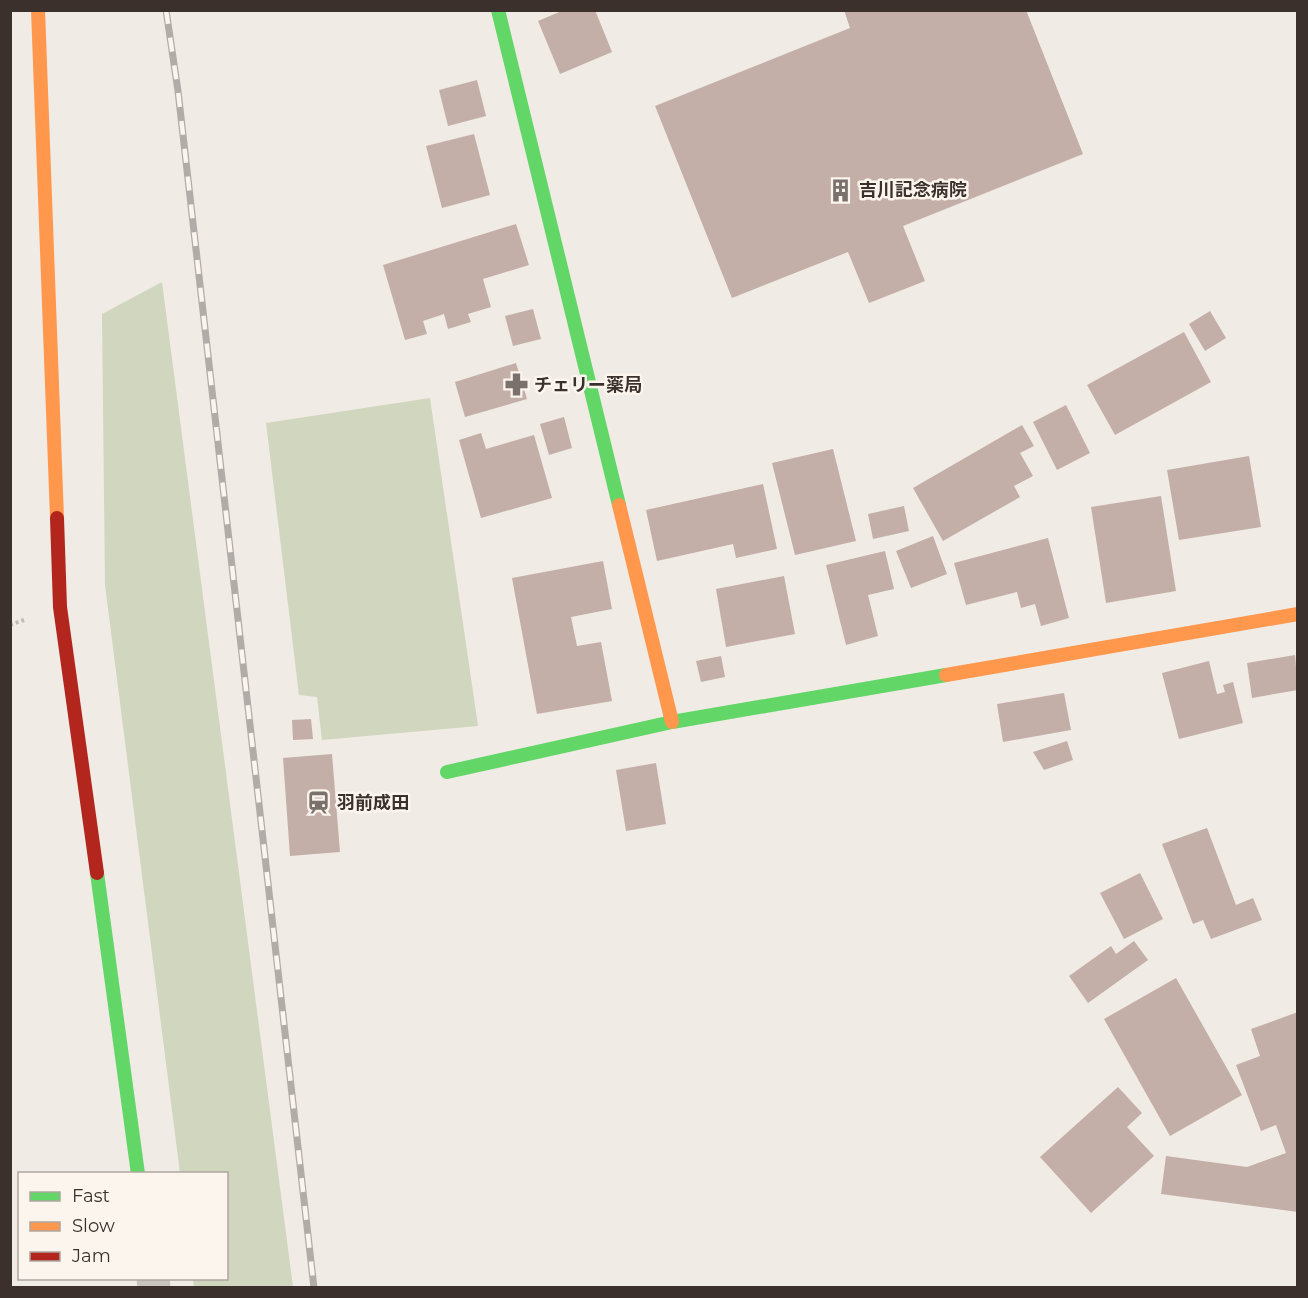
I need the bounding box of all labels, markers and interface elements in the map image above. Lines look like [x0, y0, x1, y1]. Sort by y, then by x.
building icon: 吉川記念病院 [828, 177, 854, 203]
place label: 吉川記念病院 [859, 179, 967, 201]
pharmacy icon: チェリー薬局 [503, 372, 529, 398]
place label: チェリー薬局 [534, 374, 642, 396]
station icon: 羽前成田 [306, 790, 332, 816]
place label: 羽前成田 [337, 792, 409, 814]
legend [18, 1172, 228, 1280]
text: Fast [72, 1185, 110, 1207]
text: Slow [72, 1215, 115, 1237]
text: Jam [71, 1245, 111, 1267]

